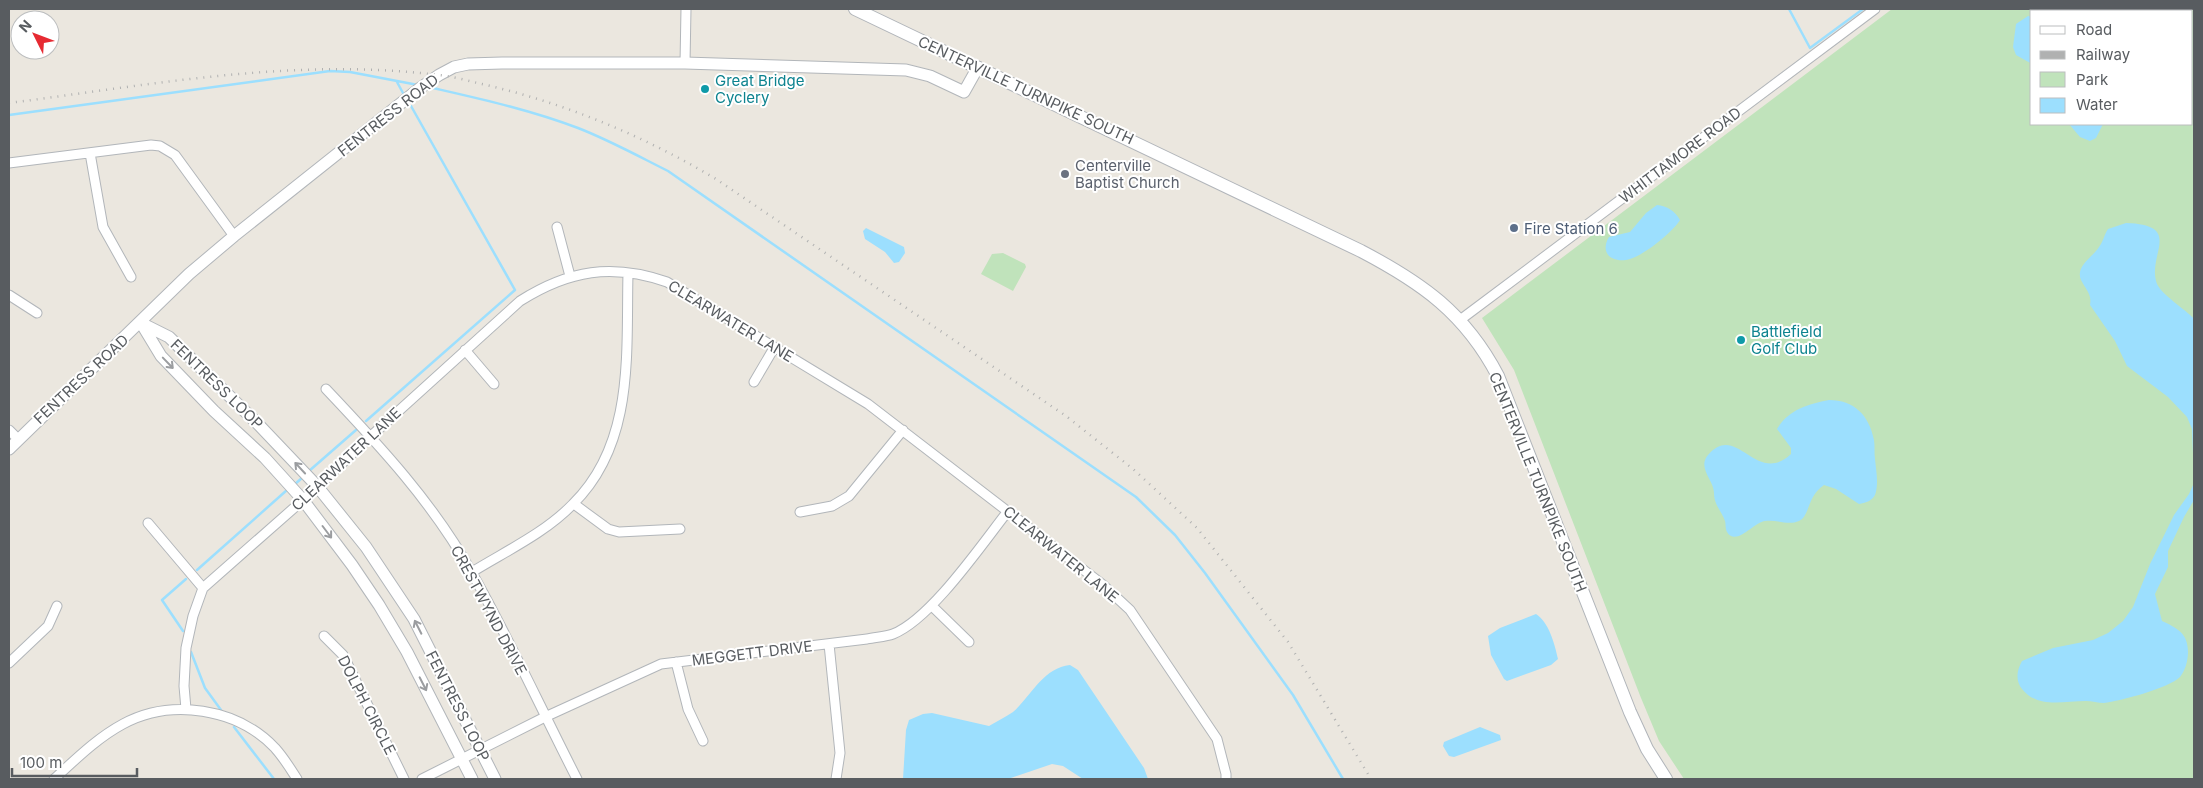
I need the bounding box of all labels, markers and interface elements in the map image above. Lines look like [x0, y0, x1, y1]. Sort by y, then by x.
north arrow [10, 10, 60, 60]
legend [2030, 10, 2193, 125]
text: N [15, 16, 35, 36]
text: Road [2076, 20, 2112, 39]
street label: CENTERVILLE TURNPIKE SOUTH [915, 32, 1137, 148]
text: Railway [2076, 45, 2131, 64]
street label: FENTRESS ROAD [334, 70, 442, 160]
text: Park [2076, 70, 2109, 89]
place label: Great Bridge Cyclery [715, 71, 805, 107]
marker: Great Bridge Cyclery [699, 83, 711, 95]
text: Water [2076, 95, 2118, 114]
street label: WHITTAMORE ROAD [1615, 103, 1745, 207]
place label: Centerville Baptist Church [1075, 156, 1180, 192]
marker: Centerville Baptist Church [1059, 168, 1071, 180]
place label: Fire Station 6 [1524, 219, 1618, 238]
marker: Fire Station 6 [1508, 222, 1520, 234]
street label: CLEARWATER LANE [665, 276, 797, 366]
place label: Battlefield Golf Club [1751, 322, 1822, 358]
street label: FENTRESS ROAD [30, 330, 132, 428]
marker: Battlefield Golf Club [1735, 334, 1747, 346]
street label: FENTRESS LOOP [167, 335, 267, 433]
one-way arrow [162, 357, 174, 370]
street label: CENTERVILLE TURNPIKE SOUTH [1485, 369, 1591, 595]
street label: CLEARWATER LANE [287, 403, 405, 515]
one-way arrow [294, 462, 306, 475]
street label: CLEARWATER LANE [999, 502, 1123, 606]
one-way arrow [322, 525, 333, 538]
street label: CRESTWYND DRIVE [447, 542, 531, 678]
one-way arrow [413, 619, 423, 634]
street label: MEGGETT DRIVE [691, 636, 813, 670]
street label: FENTRESS LOOP [422, 648, 494, 764]
street label: DOLPH CIRCLE [334, 652, 400, 758]
one-way arrow [419, 676, 428, 691]
scale bar [12, 746, 138, 778]
text: 100 m [20, 753, 62, 772]

